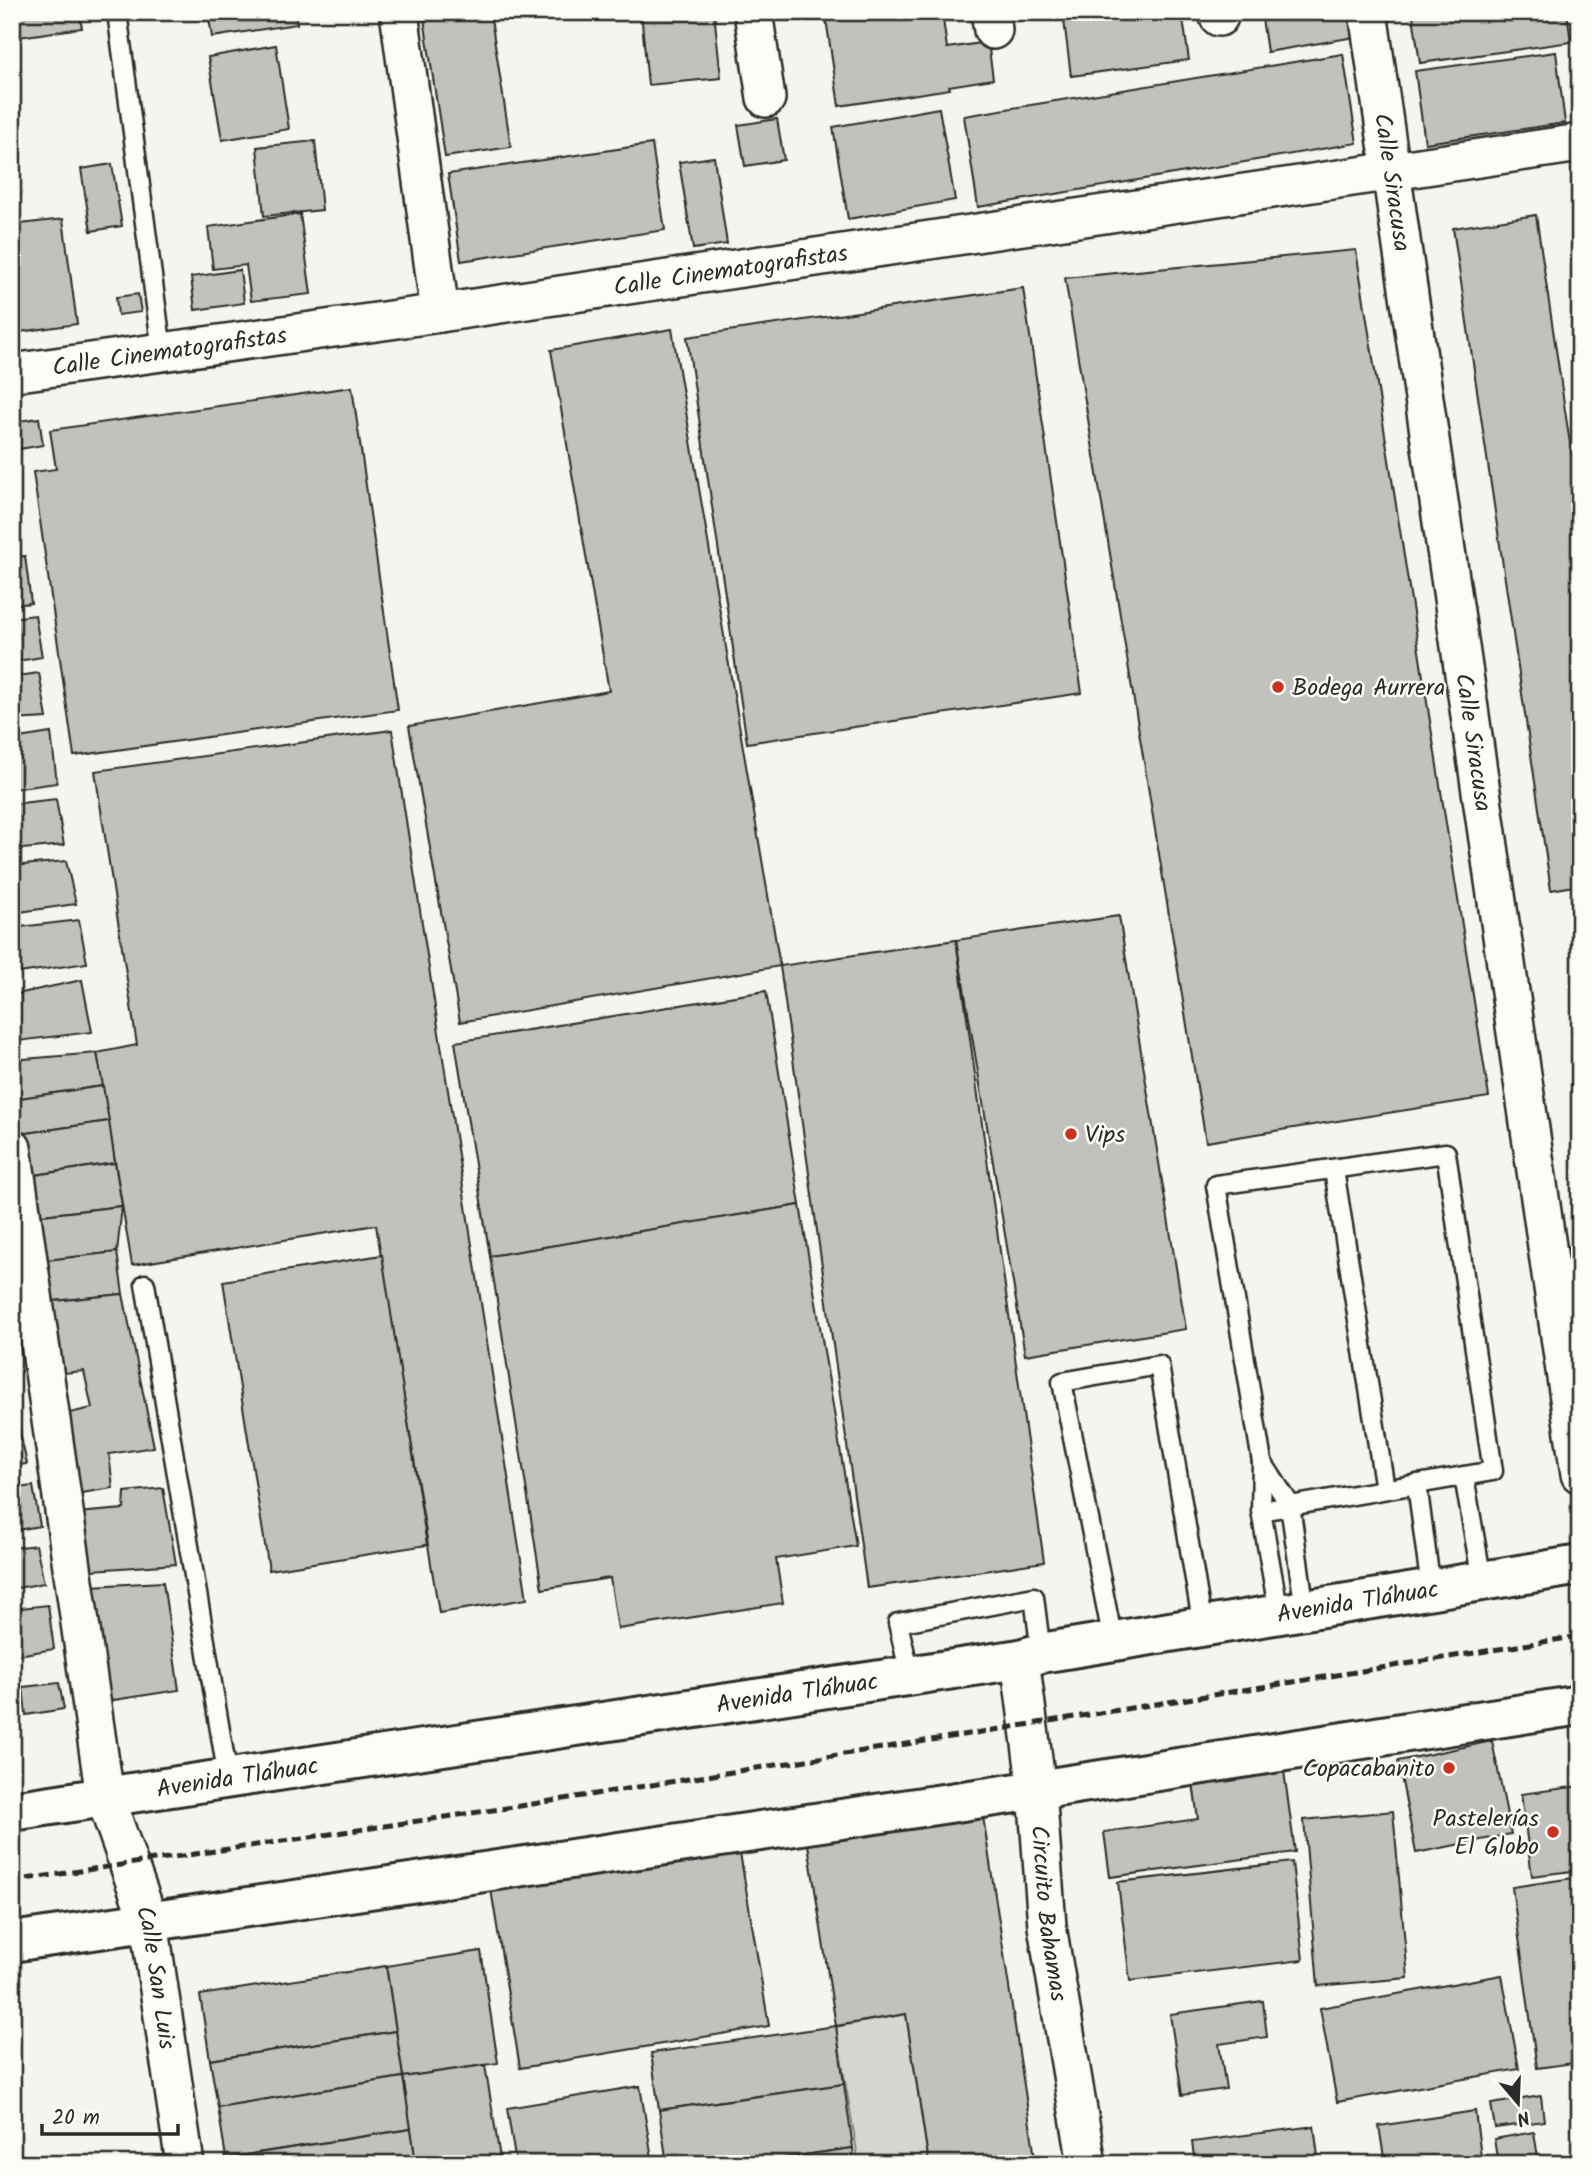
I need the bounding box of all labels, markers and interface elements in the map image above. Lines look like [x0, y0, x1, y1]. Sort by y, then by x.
street label: Calle Siracusa [1362, 111, 1420, 254]
street label: Calle Cinematografistas [611, 234, 851, 308]
street label: Calle Cinematografistas [50, 317, 289, 388]
place label: Bodega Aurrera [1292, 669, 1445, 708]
street label: Calle Siracusa [1443, 671, 1502, 814]
marker: Bodega Aurrera [1270, 679, 1286, 695]
place label: Vips [1085, 1116, 1125, 1155]
marker: Vips [1063, 1126, 1079, 1142]
street label: Avenida Tláhuac [1274, 1570, 1442, 1635]
street label: Avenida Tláhuac [714, 1663, 881, 1726]
street label: Avenida Tláhuac [154, 1747, 321, 1810]
place label: Copacabanito [1303, 1750, 1435, 1789]
marker: Copacabanito [1441, 1760, 1457, 1776]
place label: Pastelerías El Globo [1433, 1800, 1539, 1867]
street label: Circuito Bahamas [1019, 1824, 1077, 2005]
marker: Pastelerías El Globo [1545, 1824, 1561, 1840]
street label: Calle San Luis [124, 1900, 186, 2052]
north arrow [1484, 2068, 1554, 2138]
scale bar [42, 2092, 178, 2136]
text: N [1512, 2101, 1533, 2133]
text: 20 m [52, 2102, 100, 2135]

